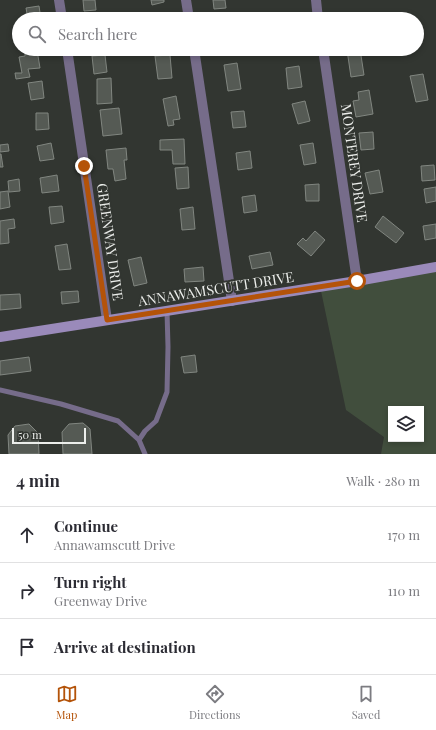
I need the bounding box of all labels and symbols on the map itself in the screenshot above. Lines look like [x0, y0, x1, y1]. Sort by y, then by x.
street label: MONTEREY DRIVE [337, 102, 372, 223]
route end [75, 157, 93, 175]
street label: GREENWAY DRIVE [93, 182, 128, 302]
street label: ANNAWAMSCUTT DRIVE [136, 267, 295, 310]
route start [348, 272, 366, 290]
scale bar [12, 426, 86, 445]

